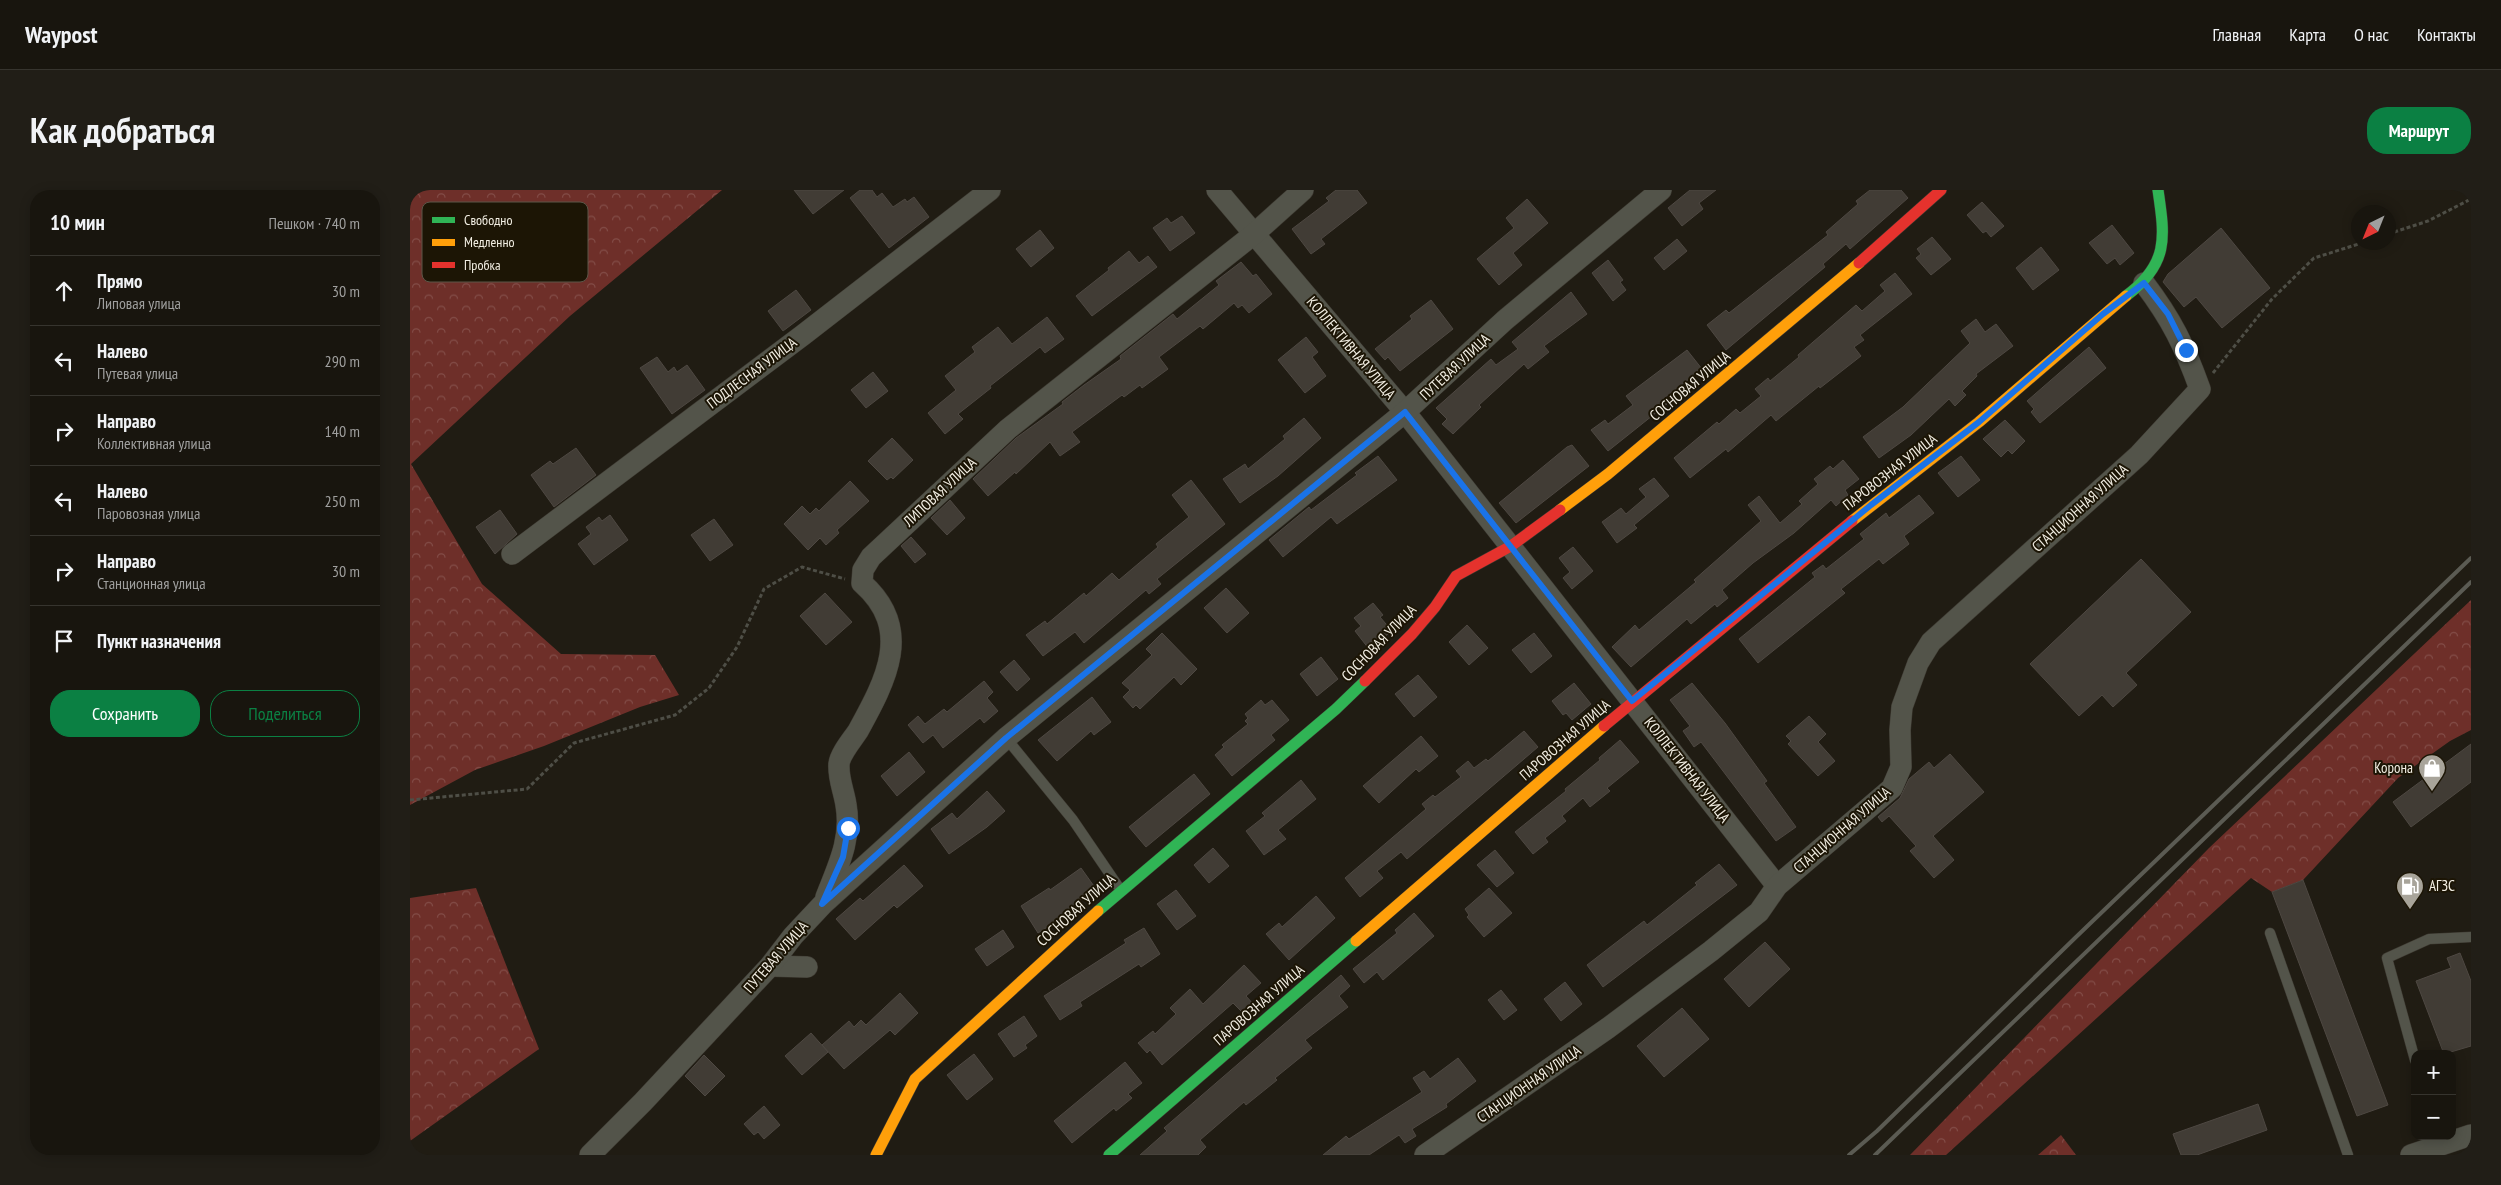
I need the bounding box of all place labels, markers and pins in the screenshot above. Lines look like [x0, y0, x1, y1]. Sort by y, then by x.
shop icon: Корона [2417, 753, 2447, 792]
place label: Корона [2374, 758, 2413, 777]
fuel station icon: АГЗС [2395, 871, 2425, 910]
place label: АГЗС [2429, 876, 2455, 895]

